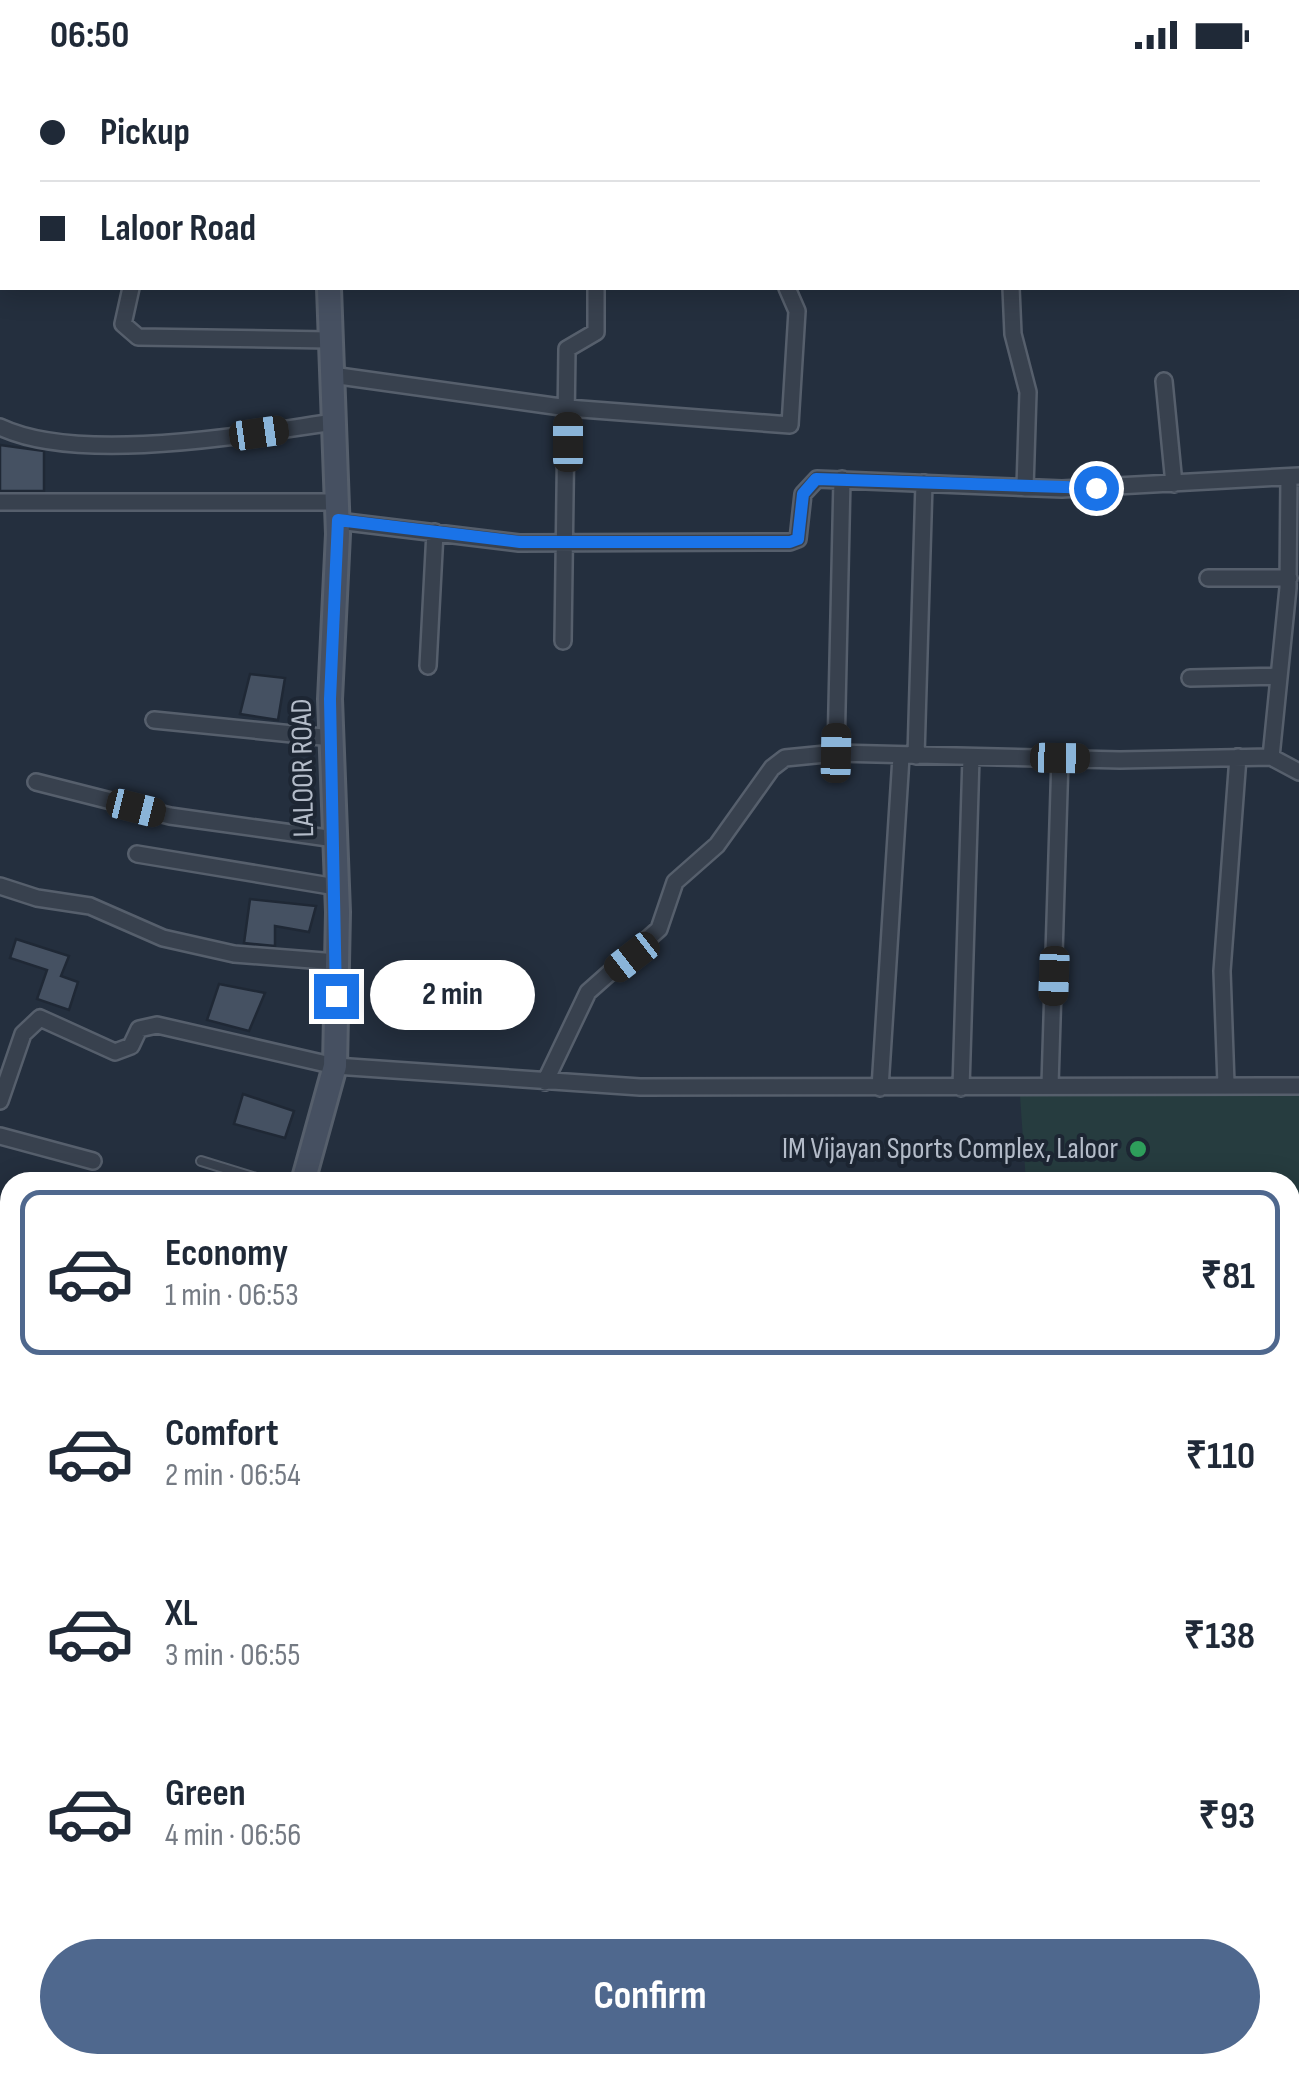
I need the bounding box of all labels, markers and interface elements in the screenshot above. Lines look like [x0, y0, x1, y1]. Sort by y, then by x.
text: 06:50 [50, 13, 129, 58]
text: Pickup [100, 110, 190, 155]
text: Laloor Road [100, 206, 256, 251]
car [553, 412, 583, 472]
car [227, 414, 291, 452]
route start [1074, 466, 1119, 511]
street label: LALOOR ROAD [284, 698, 322, 838]
car [820, 723, 852, 783]
car [1030, 742, 1090, 774]
car [103, 786, 169, 830]
car [599, 927, 665, 987]
car [1038, 945, 1070, 1007]
callout: 2 min [371, 961, 536, 1031]
route end [314, 974, 359, 1019]
text: 2 min [422, 975, 483, 1014]
place label: IM Vijayan Sports Complex, Laloor [782, 1131, 1118, 1167]
marker: IM Vijayan Sports Complex, Laloor [1127, 1138, 1149, 1160]
icon: car [45, 1228, 135, 1318]
text: Economy [165, 1231, 288, 1276]
text: ₹81 [1200, 1254, 1255, 1299]
text: 1 min · 06:53 [165, 1276, 299, 1315]
icon: car [45, 1408, 135, 1498]
text: Comfort [165, 1411, 279, 1456]
text: ₹110 [1185, 1434, 1255, 1479]
text: 2 min · 06:54 [165, 1456, 301, 1495]
icon: car [45, 1588, 135, 1678]
text: XL [165, 1591, 198, 1636]
text: ₹138 [1183, 1614, 1255, 1659]
text: 3 min · 06:55 [165, 1636, 300, 1675]
icon: car [45, 1768, 135, 1858]
text: Green [165, 1771, 246, 1816]
text: ₹93 [1198, 1794, 1255, 1839]
text: 4 min · 06:56 [165, 1816, 301, 1855]
button: Confirm [40, 1939, 1260, 2054]

